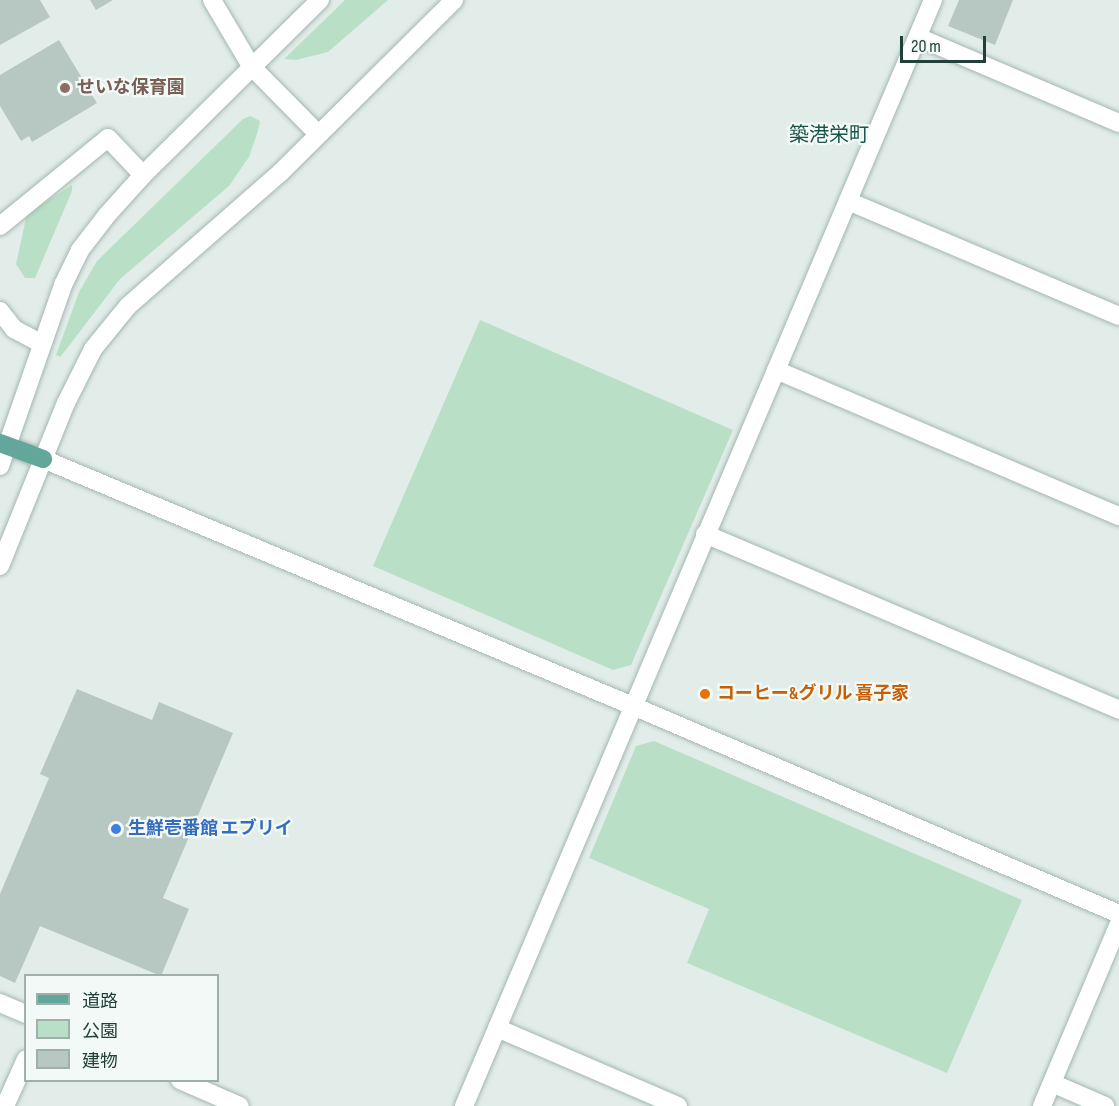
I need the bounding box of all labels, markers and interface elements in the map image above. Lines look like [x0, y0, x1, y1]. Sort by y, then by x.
scale bar [903, 24, 988, 62]
text: 20 m [911, 36, 941, 57]
place label: せいな保育園 [77, 77, 185, 99]
marker: せいな保育園 [58, 81, 72, 95]
district label: 築港栄町 [789, 123, 869, 147]
place label: コーヒー&グリル 喜子家 [717, 683, 909, 705]
marker: コーヒー&グリル 喜子家 [698, 687, 712, 701]
place label: 生鮮壱番館 エブリイ [128, 818, 293, 840]
marker: 生鮮壱番館 エブリイ [109, 822, 123, 836]
legend [24, 974, 219, 1082]
text: 道路 [82, 991, 118, 1012]
text: 公園 [82, 1021, 118, 1042]
text: 建物 [82, 1051, 118, 1072]

